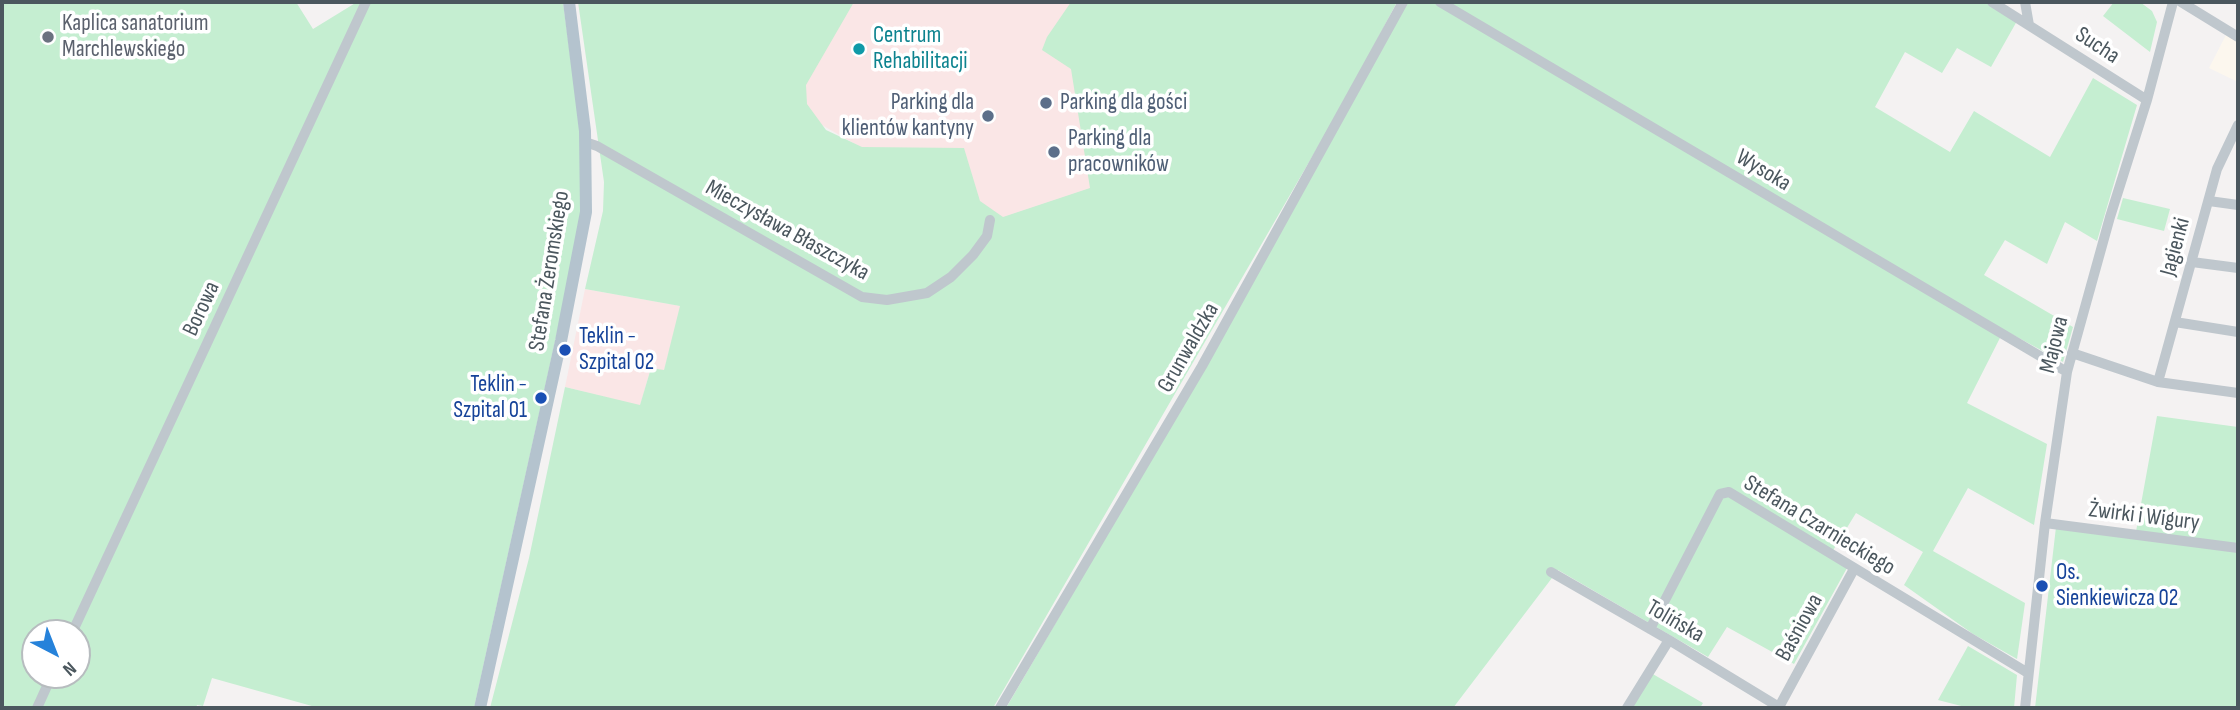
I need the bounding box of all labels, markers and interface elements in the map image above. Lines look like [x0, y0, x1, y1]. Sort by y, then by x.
place label: Kaplica sanatorium Marchlewskiego [62, 10, 208, 64]
place label: Centrum Rehabilitacji [873, 22, 968, 76]
street label: Sucha [2070, 22, 2124, 70]
marker: Kaplica sanatorium Marchlewskiego [40, 29, 56, 45]
marker: Centrum Rehabilitacji [851, 41, 867, 57]
place label: Parking dla klientów kantyny [842, 89, 974, 143]
place label: Parking dla gości [1060, 89, 1187, 117]
marker: Parking dla gości [1038, 95, 1054, 111]
marker: Parking dla klientów kantyny [980, 108, 996, 124]
place label: Parking dla pracowników [1068, 125, 1169, 179]
marker: Parking dla pracowników [1046, 144, 1062, 160]
street label: Wysoka [1731, 144, 1795, 198]
street label: Mieczysława Błaszczyka [700, 175, 874, 287]
street label: Stefana Żeromskiego [524, 189, 576, 353]
street label: Jagienki [2155, 215, 2197, 279]
street label: Borowa [177, 277, 227, 341]
street label: Grunwaldzka [1152, 298, 1226, 398]
street label: Majowa [2035, 314, 2075, 376]
place label: Teklin - Szpital 02 [579, 323, 654, 377]
marker: Teklin - Szpital 02 [557, 342, 573, 358]
place label: Teklin - Szpital 01 [453, 371, 527, 425]
marker: Teklin - Szpital 01 [533, 390, 549, 406]
street label: Stefana Czarnieckiego [1738, 470, 1900, 582]
street label: Żwirki i Wigury [2087, 497, 2201, 537]
place label: Os. Sienkiewicza 02 [2056, 559, 2178, 613]
marker: Os. Sienkiewicza 02 [2034, 578, 2050, 594]
street label: Baśniowa [1770, 590, 1830, 666]
street label: Tolińska [1641, 595, 1709, 649]
north arrow [21, 619, 91, 689]
text: N [58, 657, 81, 680]

